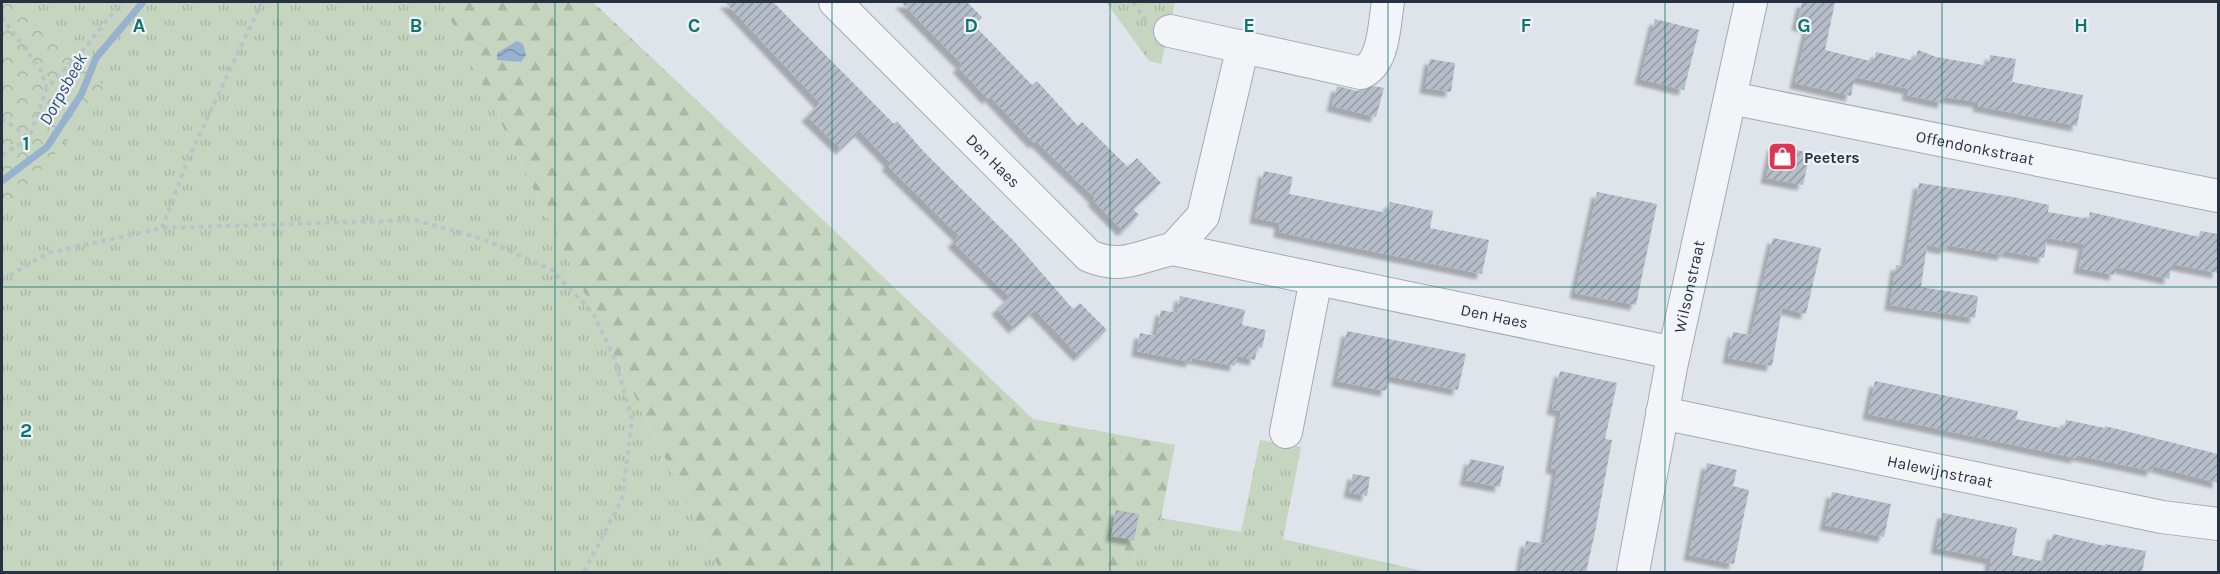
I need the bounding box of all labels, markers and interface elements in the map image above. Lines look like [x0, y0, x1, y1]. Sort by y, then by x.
text: A [133, 14, 146, 37]
text: B [410, 14, 422, 37]
text: C [688, 14, 700, 37]
text: D [964, 14, 978, 37]
text: E [1243, 14, 1255, 37]
text: F [1521, 14, 1532, 37]
text: G [1797, 14, 1811, 37]
text: H [2074, 14, 2088, 37]
water label: Dorpsbeek [34, 48, 92, 129]
street label: Offendonkstraat [1914, 126, 2036, 168]
street label: Den Haes [962, 129, 1024, 191]
text: 1 [22, 132, 30, 155]
shop icon: Peeters [1767, 141, 1799, 173]
place label: Peeters [1804, 148, 1860, 167]
street label: Wilsonstraat [1669, 238, 1708, 335]
street label: Den Haes [1459, 299, 1530, 332]
text: 2 [20, 419, 32, 442]
street label: Halewijnstraat [1886, 451, 1994, 491]

